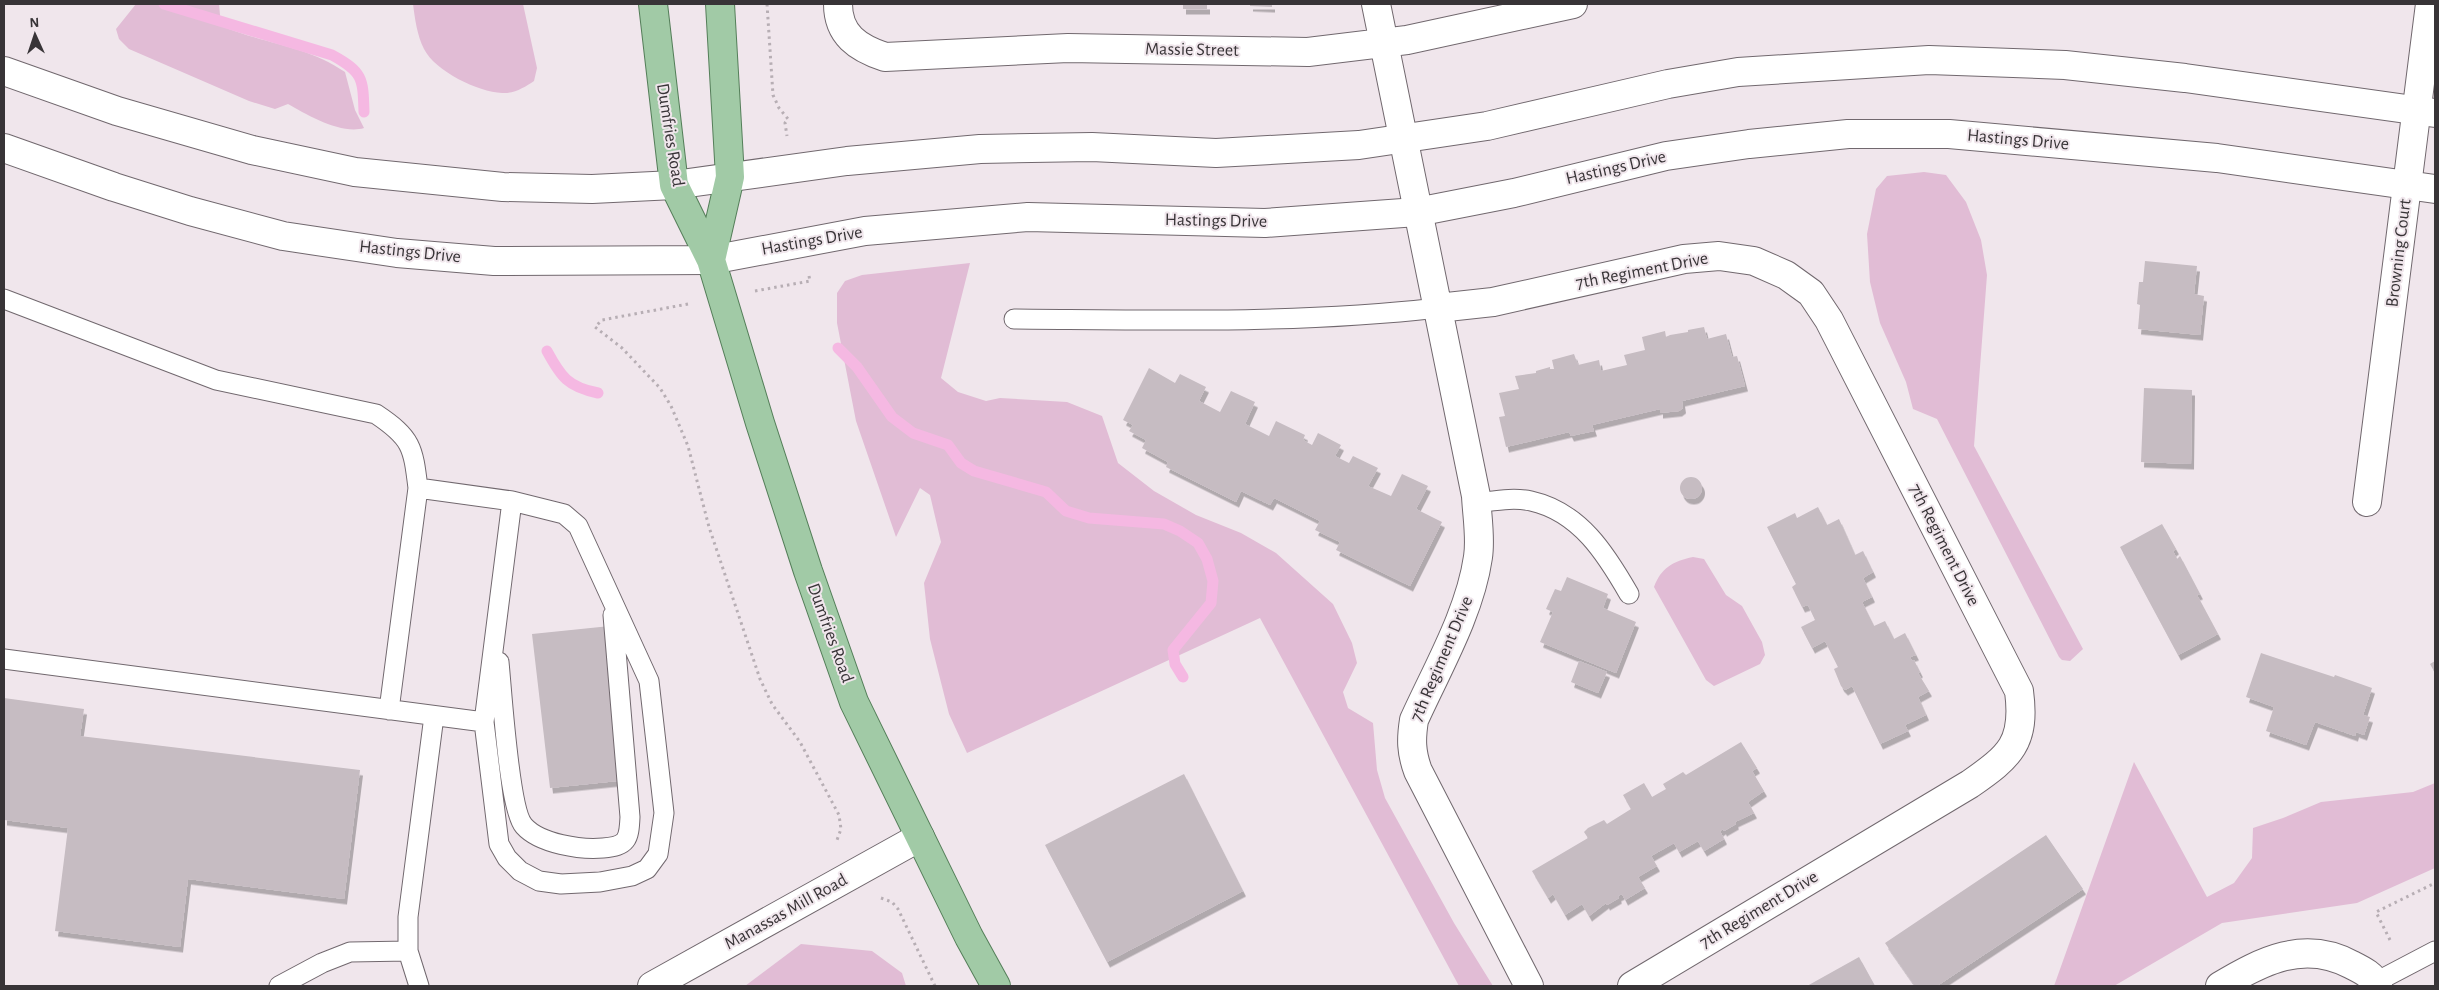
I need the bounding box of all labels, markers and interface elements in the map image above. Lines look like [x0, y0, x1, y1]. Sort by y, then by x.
north arrow [10, 10, 60, 60]
text: N [29, 16, 40, 30]
street label: Massie Street [1145, 40, 1239, 60]
street label: Dumfries Road [653, 82, 687, 188]
street label: Hastings Drive [1966, 127, 2070, 153]
street label: Hastings Drive [1564, 148, 1668, 188]
street label: Browning Court [2383, 198, 2415, 308]
street label: Hastings Drive [1165, 211, 1267, 231]
street label: Hastings Drive [760, 223, 864, 259]
street label: Hastings Drive [358, 238, 462, 266]
street label: 7th Regiment Drive [1574, 249, 1710, 293]
street label: 7th Regiment Drive [1905, 481, 1983, 609]
street label: Dumfries Road [804, 581, 856, 685]
street label: 7th Regiment Drive [1407, 594, 1477, 724]
street label: 7th Regiment Drive [1697, 868, 1821, 952]
street label: Manassas Mill Road [722, 871, 850, 953]

